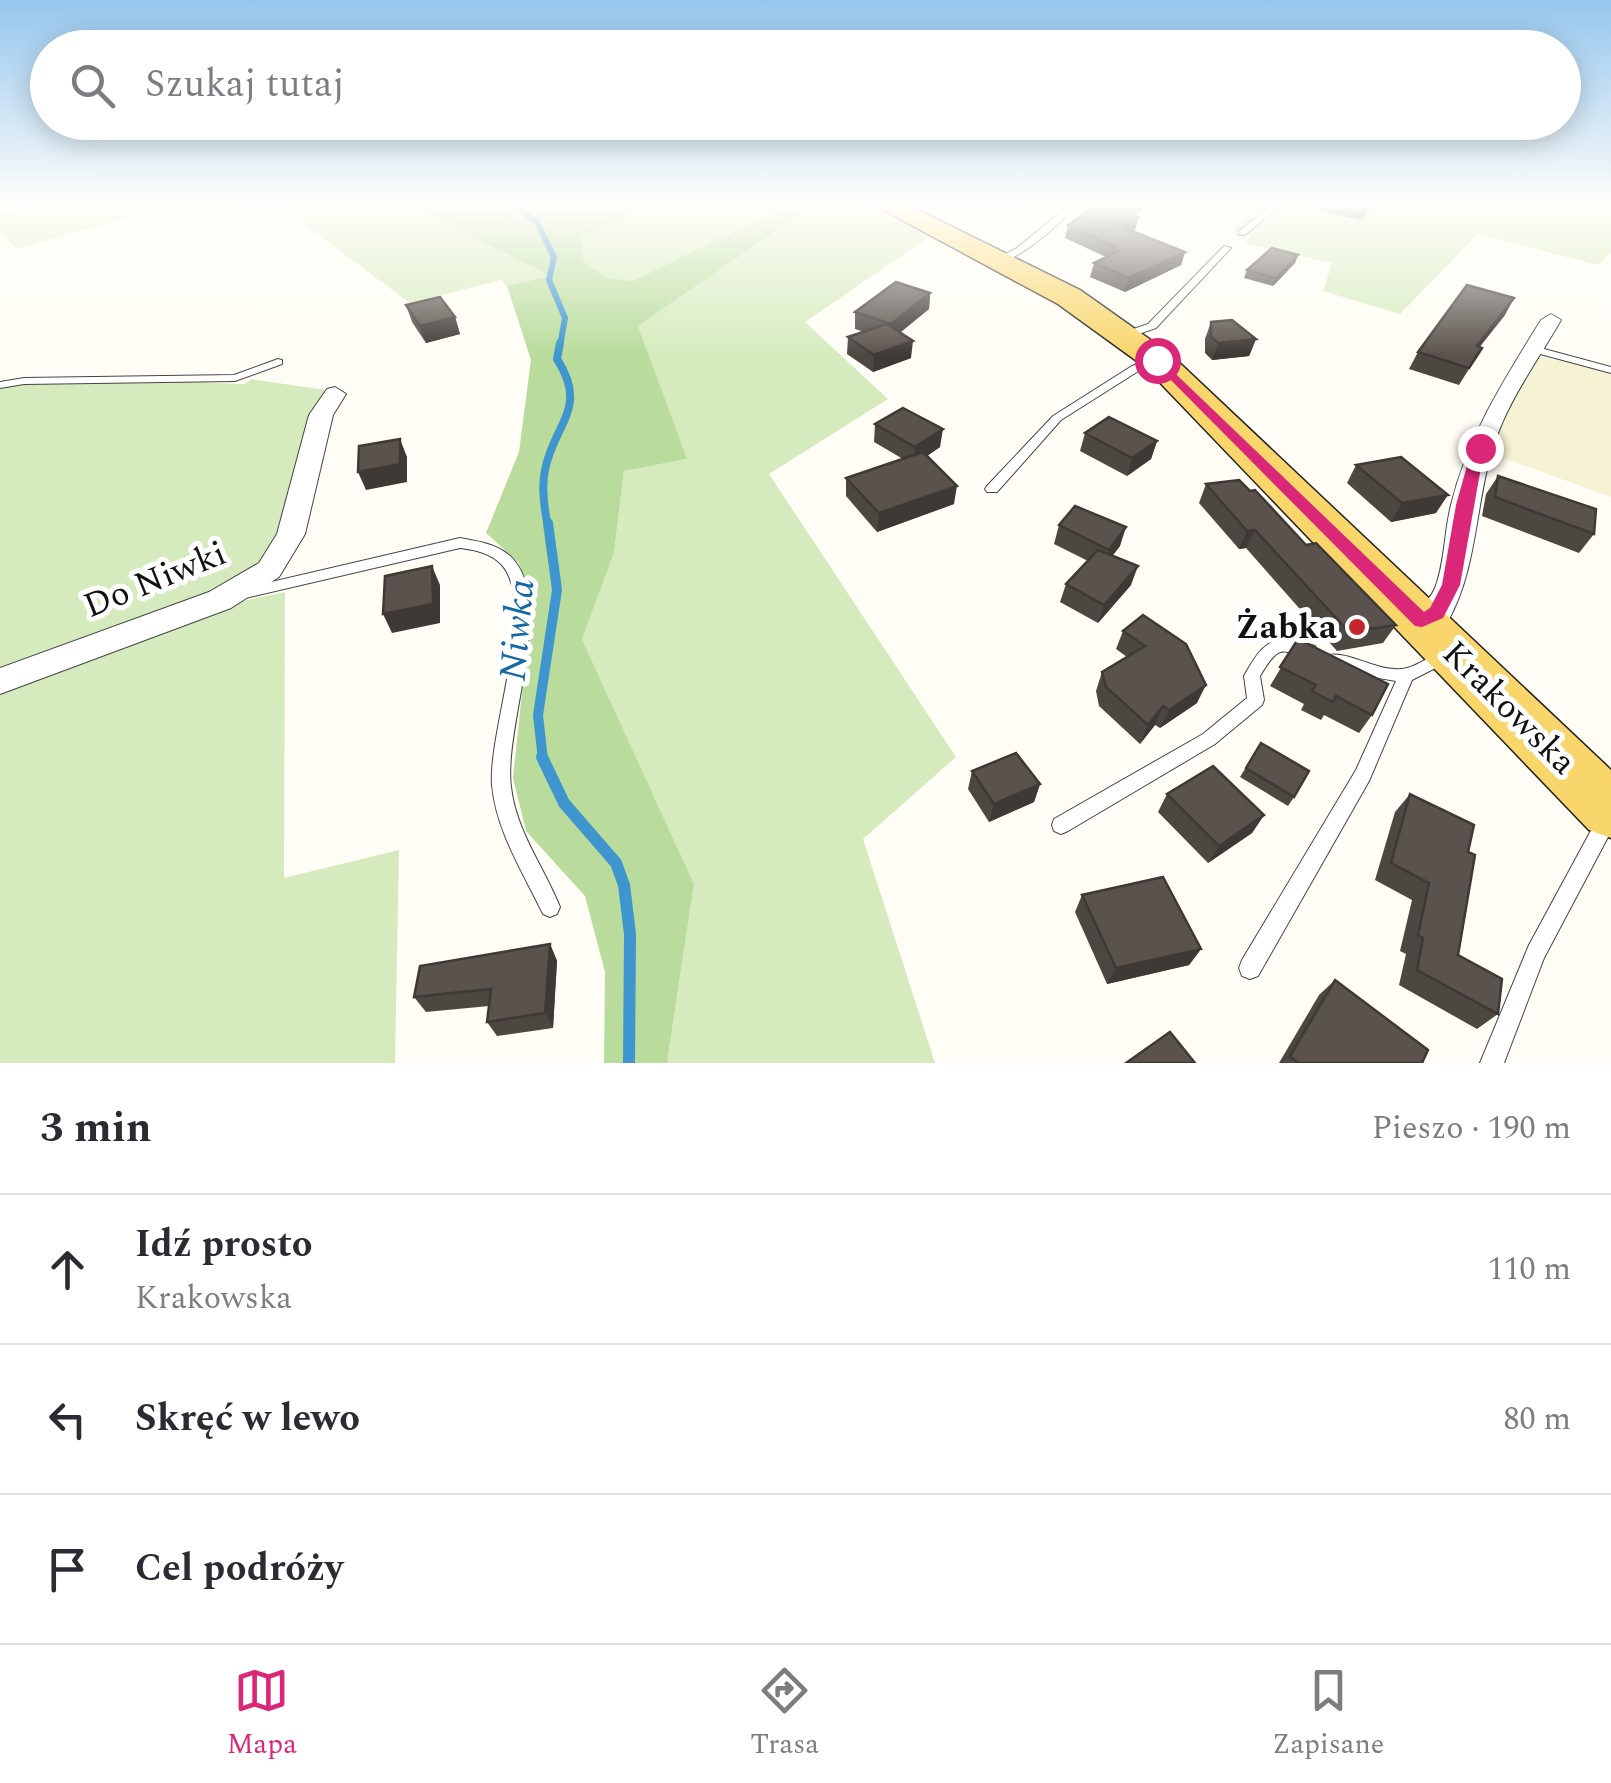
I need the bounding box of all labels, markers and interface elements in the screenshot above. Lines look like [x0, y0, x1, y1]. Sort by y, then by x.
search box [30, 30, 1581, 140]
text: Szukaj tutaj [145, 56, 345, 114]
icon: search [65, 58, 120, 113]
route start [1135, 338, 1181, 384]
route end [1458, 426, 1504, 472]
street label: Do Niwki [76, 527, 234, 633]
water label: Niwka [485, 577, 551, 683]
place label: Żabka [1235, 601, 1337, 654]
marker: Żabka [1346, 616, 1368, 638]
street label: Krakowska [1430, 629, 1588, 787]
text: 3 min [40, 1097, 152, 1160]
text: Pieszo · 190 m [1372, 1104, 1571, 1153]
text: Idź prosto [135, 1216, 312, 1274]
icon: ahead [40, 1242, 95, 1297]
text: 110 m [1487, 1245, 1571, 1294]
text: Krakowska [135, 1274, 292, 1323]
text: Skręć w lewo [135, 1390, 360, 1448]
icon: left [40, 1392, 95, 1447]
text: 80 m [1503, 1395, 1571, 1444]
text: Cel podróży [135, 1540, 343, 1598]
icon: arrive [40, 1542, 95, 1597]
tab: Mapa [227, 1663, 297, 1766]
tab: Trasa [750, 1663, 819, 1766]
tab: Zapisane [1272, 1663, 1384, 1766]

